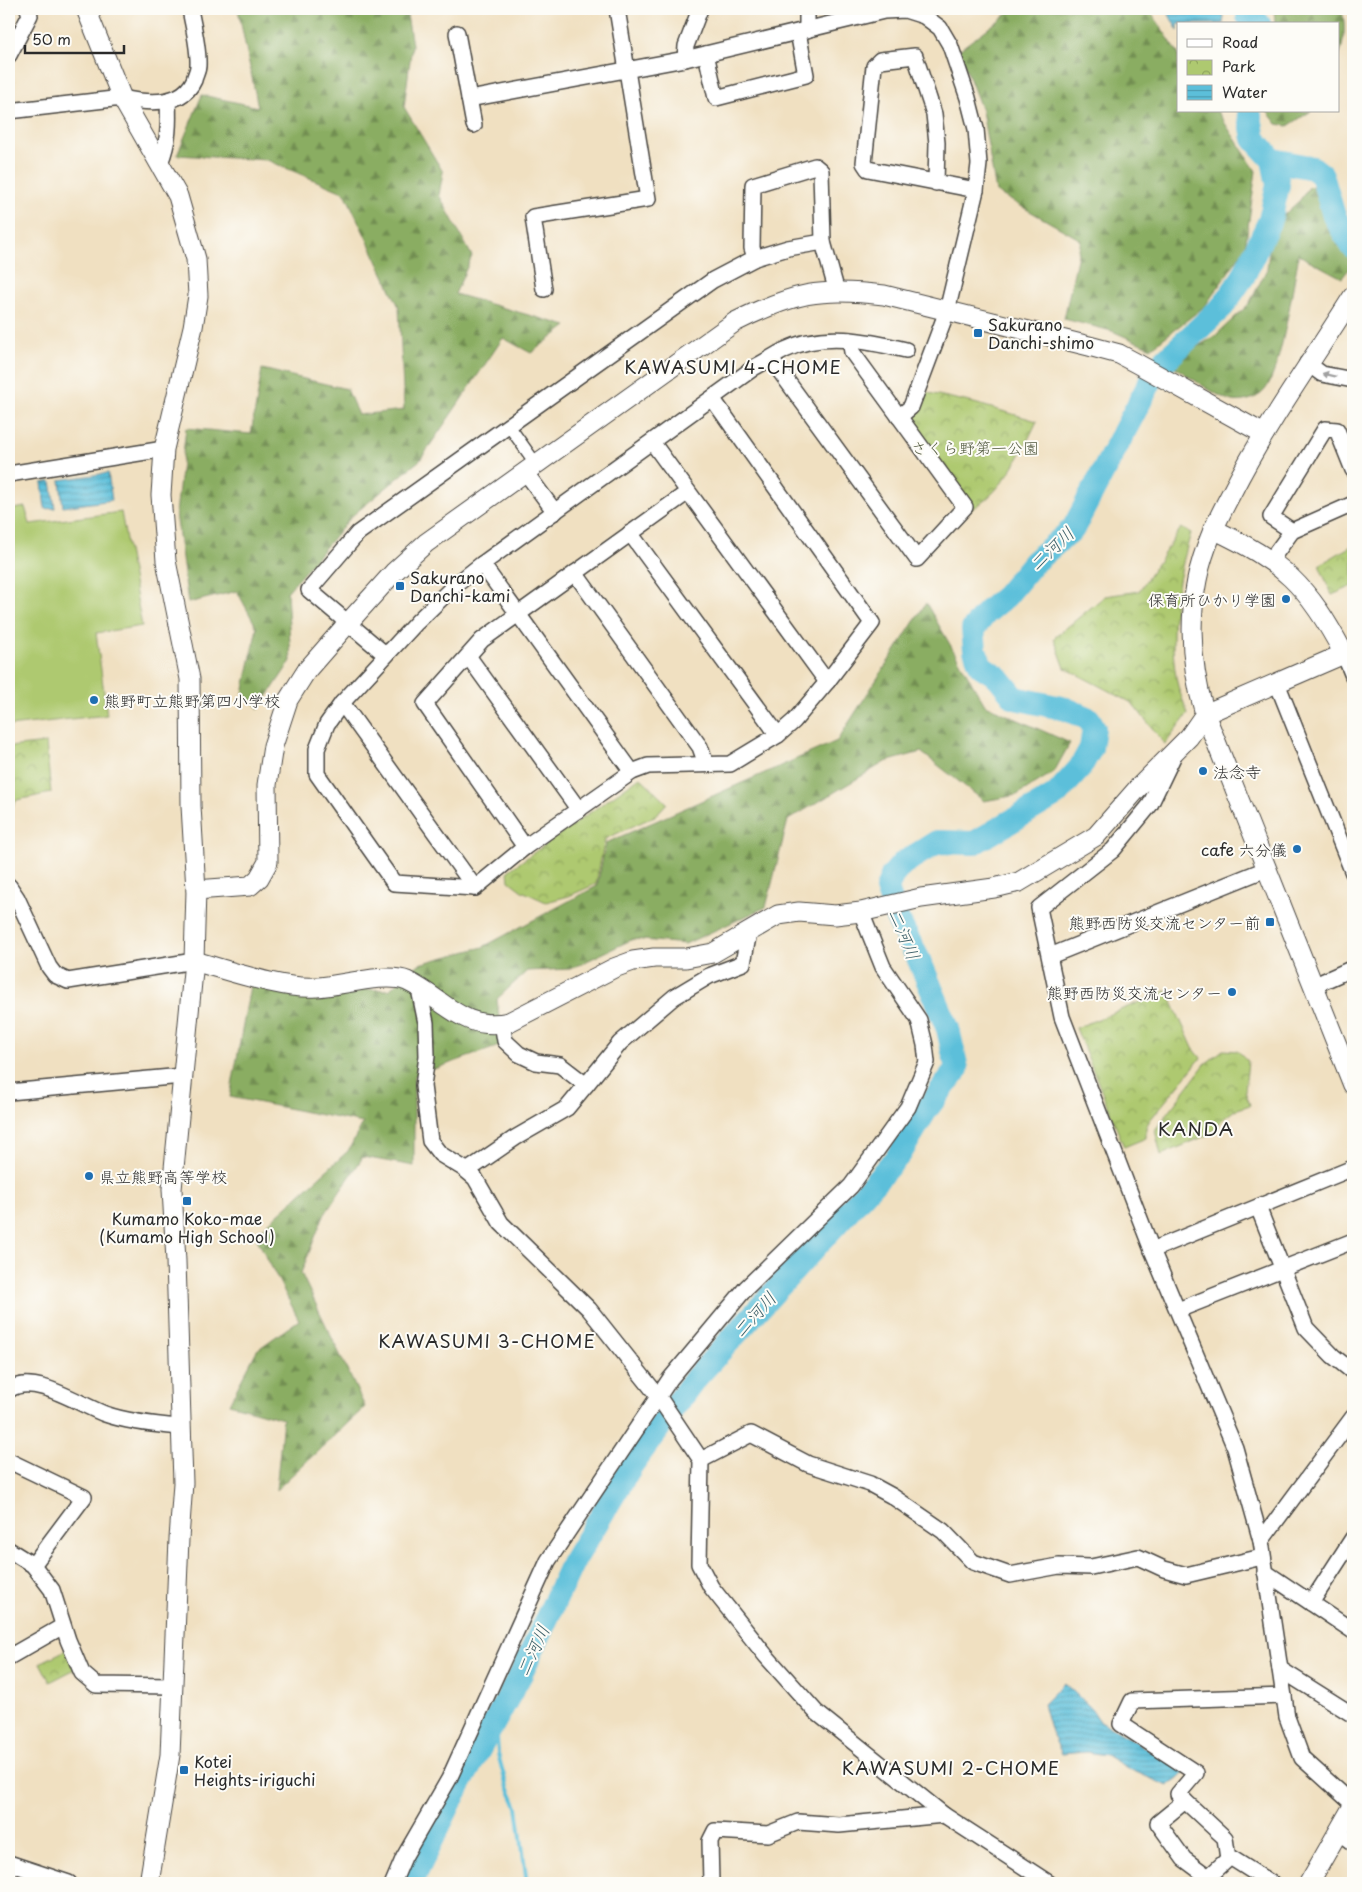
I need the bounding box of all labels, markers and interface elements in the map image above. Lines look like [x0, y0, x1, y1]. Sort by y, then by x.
scale bar [25, 22, 124, 54]
legend [1177, 22, 1340, 112]
text: 50 m [32, 27, 71, 50]
text: Road [1222, 30, 1258, 53]
text: Park [1222, 54, 1256, 77]
text: Water [1222, 80, 1267, 103]
place label: Sakurano Danchi-shimo [988, 312, 1094, 354]
marker: Sakurano Danchi-shimo [972, 327, 984, 339]
district label: KAWASUMI 4-CHOME [624, 353, 842, 380]
one-way arrow [1321, 371, 1336, 379]
park label: さくら野第一公園 [911, 435, 1039, 459]
water label: 二河川 [1022, 520, 1080, 576]
place label: Sakurano Danchi-kami [410, 565, 510, 607]
marker: Sakurano Danchi-kami [394, 580, 406, 592]
place label: 保育所ひかり学園 [1148, 587, 1276, 611]
marker: 保育所ひかり学園 [1280, 593, 1292, 605]
place label: 熊野町立熊野第四小学校 [104, 688, 280, 712]
marker: 熊野町立熊野第四小学校 [88, 694, 100, 706]
place label: 法念寺 [1213, 759, 1261, 783]
marker: 法念寺 [1197, 765, 1209, 777]
place label: cafe 六分儀 [1201, 837, 1287, 861]
marker: cafe 六分儀 [1291, 843, 1303, 855]
water label: 二河川 [882, 904, 928, 964]
place label: 熊野西防災交流センター前 [1069, 910, 1260, 934]
marker: 熊野西防災交流センター前 [1264, 916, 1276, 928]
place label: 熊野西防災交流センター [1047, 980, 1222, 1004]
marker: 熊野西防災交流センター [1226, 986, 1238, 998]
district label: KANDA [1158, 1114, 1234, 1142]
place label: 県立熊野高等学校 [99, 1164, 227, 1188]
marker: 県立熊野高等学校 [83, 1170, 95, 1182]
marker: Kumamo Koko-mae (Kumamo High School) [181, 1195, 193, 1207]
place label: Kumamo Koko-mae (Kumamo High School) [99, 1206, 275, 1248]
water label: 二河川 [726, 1285, 782, 1343]
district label: KAWASUMI 3-CHOME [378, 1327, 596, 1354]
water label: 二河川 [508, 1620, 556, 1680]
place label: Kotei Heights-iriguchi [194, 1749, 316, 1791]
district label: KAWASUMI 2-CHOME [842, 1754, 1060, 1781]
marker: Kotei Heights-iriguchi [178, 1764, 190, 1776]

